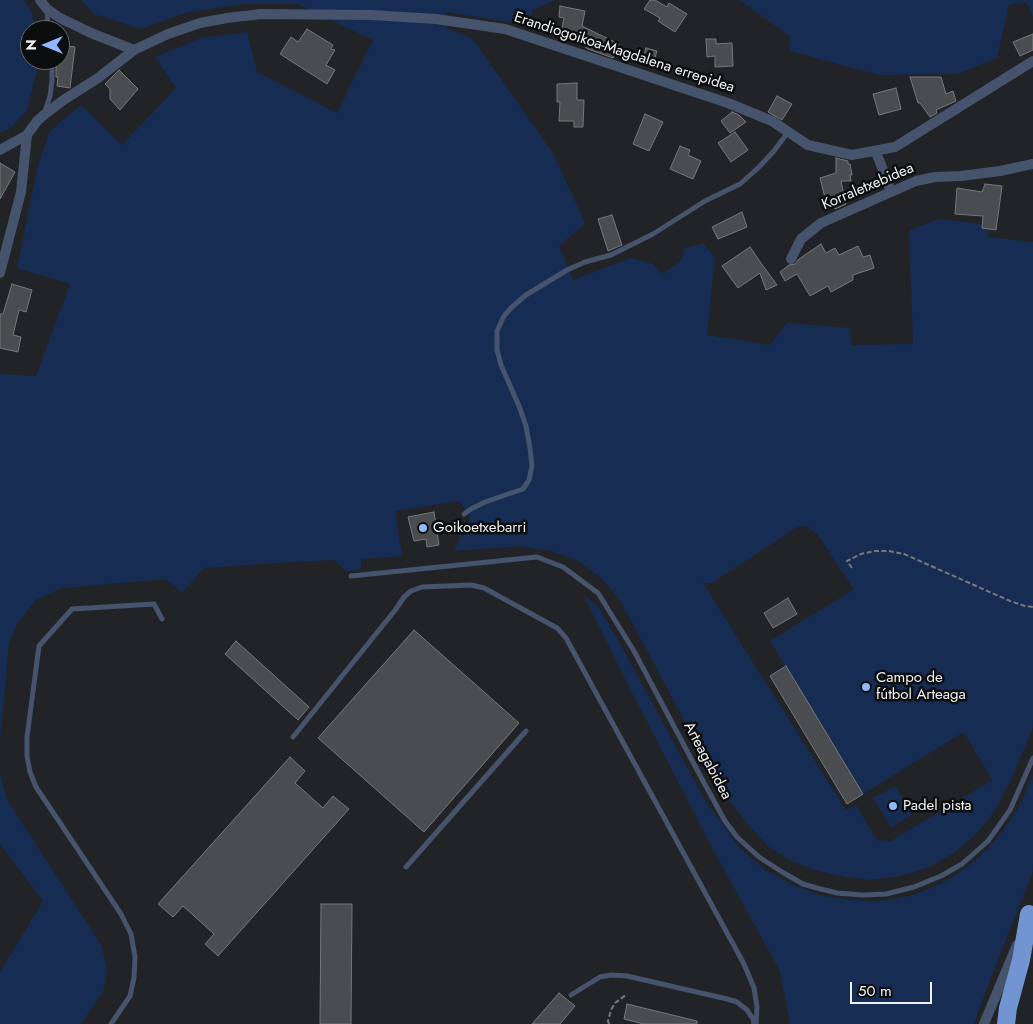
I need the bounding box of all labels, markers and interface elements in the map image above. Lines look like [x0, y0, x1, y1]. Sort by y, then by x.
street label: Erandiogoikoa-Magdalena errepidea [512, 9, 736, 97]
north arrow [20, 20, 70, 70]
text: N [21, 39, 41, 51]
street label: Korraletxebidea [819, 160, 917, 214]
place label: Goikoetxebarri [433, 519, 526, 537]
marker: Goikoetxebarri [417, 522, 429, 534]
place label: Campo de fútbol Arteaga [876, 669, 966, 704]
marker: Campo de fútbol Arteaga [860, 681, 872, 693]
street label: Arteagabidea [679, 719, 735, 803]
place label: Padel pista [903, 797, 972, 815]
marker: Padel pista [887, 800, 899, 812]
scale bar [853, 972, 936, 1004]
text: 50 m [858, 980, 892, 1002]

